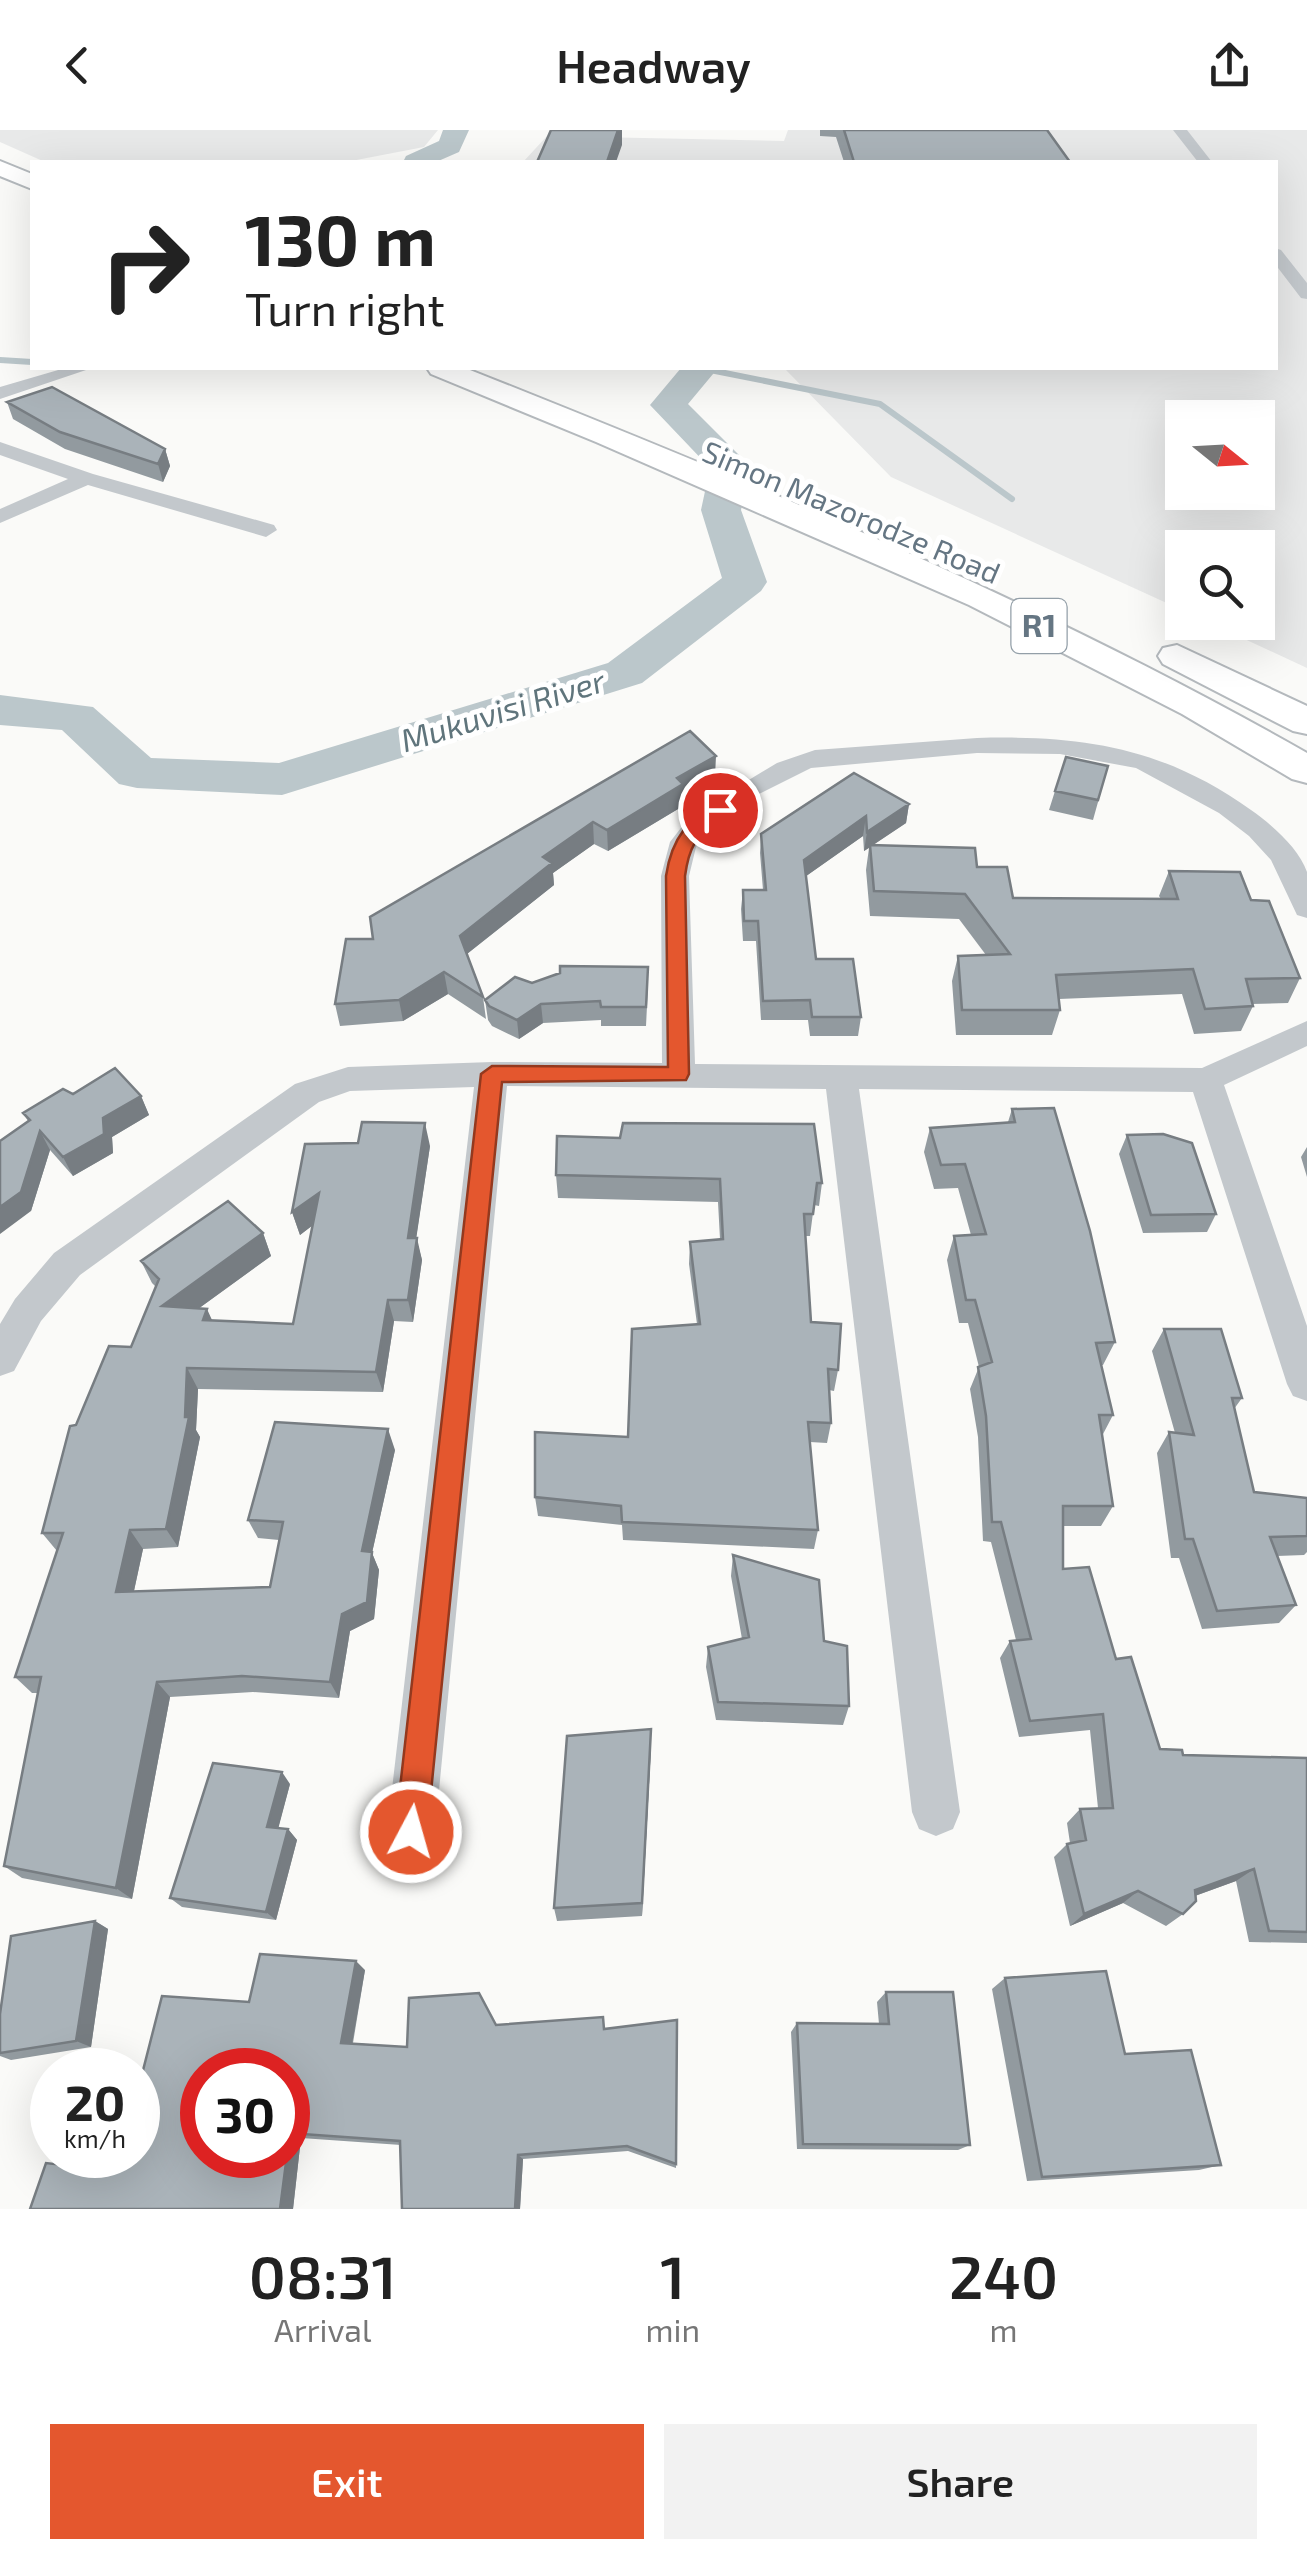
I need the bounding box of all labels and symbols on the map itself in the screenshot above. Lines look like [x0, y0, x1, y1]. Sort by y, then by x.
north arrow [1165, 400, 1275, 510]
street label: Simon Mazorodze Road [698, 432, 1006, 590]
road number: R1 [1012, 599, 1066, 653]
water label: Mukuvisi River [396, 660, 610, 758]
pin [678, 768, 763, 853]
position arrow [359, 1780, 463, 1884]
speed limit sign: 30 [180, 2048, 310, 2178]

